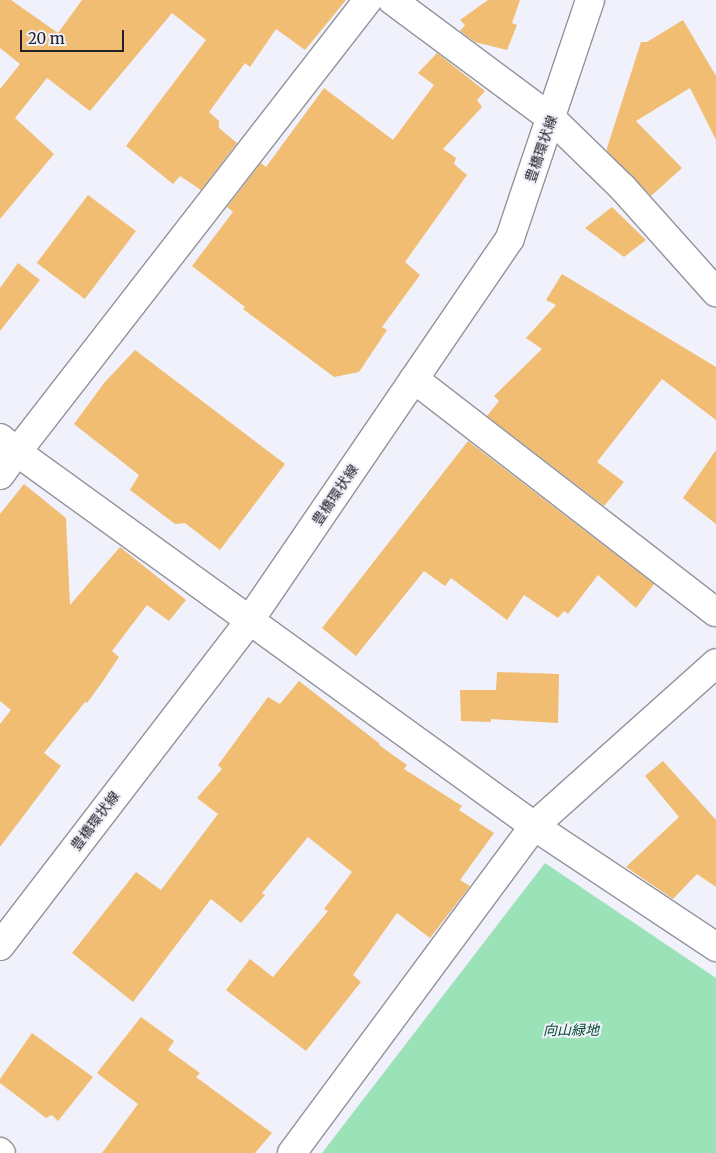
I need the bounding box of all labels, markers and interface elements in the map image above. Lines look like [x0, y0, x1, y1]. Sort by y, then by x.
scale bar [22, 20, 126, 52]
text: 20 m [28, 29, 65, 48]
street label: 豊橋環状線 [522, 113, 560, 185]
street label: 豊橋環状線 [308, 461, 362, 529]
street label: 豊橋環状線 [67, 788, 123, 854]
park label: 向山緑地 [543, 1022, 599, 1038]

